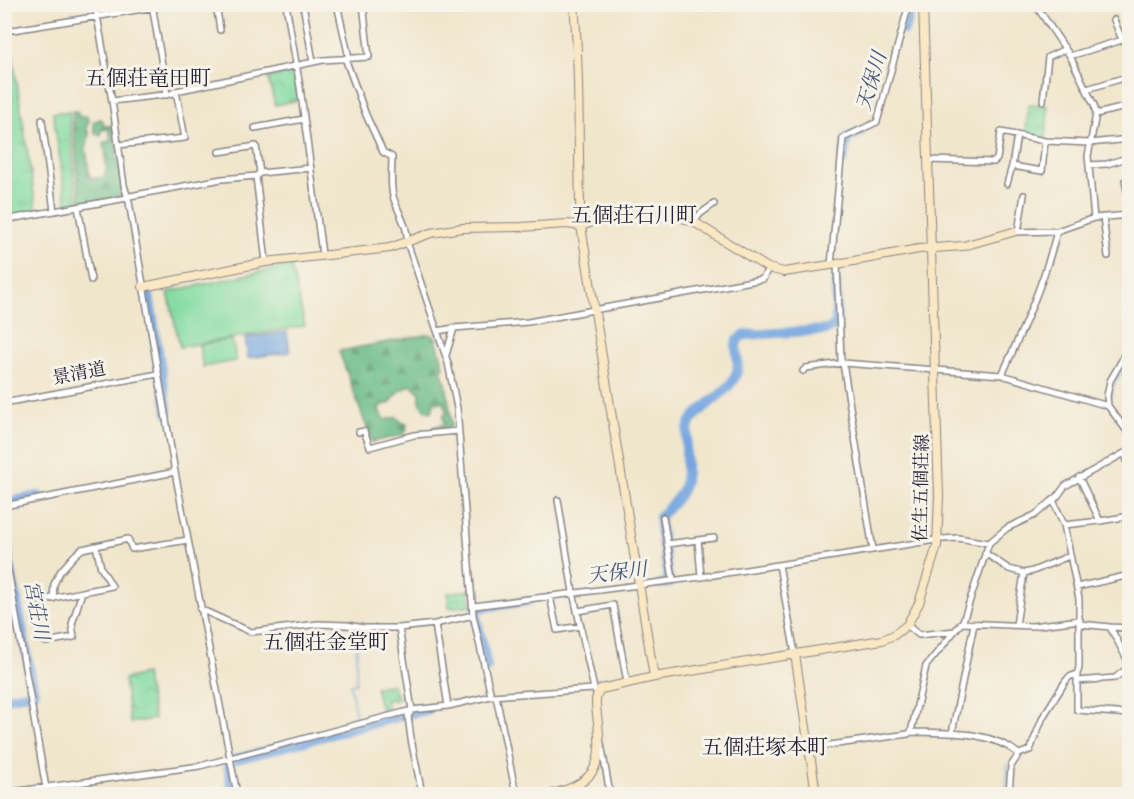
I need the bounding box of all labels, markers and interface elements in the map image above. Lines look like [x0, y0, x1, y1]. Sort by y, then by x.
water label: 天保川 [852, 47, 894, 114]
district label: 五個荘竜田町 [85, 66, 211, 92]
district label: 五個荘石川町 [571, 203, 697, 229]
street label: 景清道 [51, 358, 108, 390]
street label: 佐生五個荘線 [910, 434, 934, 542]
water label: 天保川 [586, 557, 650, 590]
water label: 宮荘川 [18, 578, 54, 644]
district label: 五個荘金堂町 [263, 630, 389, 656]
district label: 五個荘塚本町 [702, 735, 828, 761]

